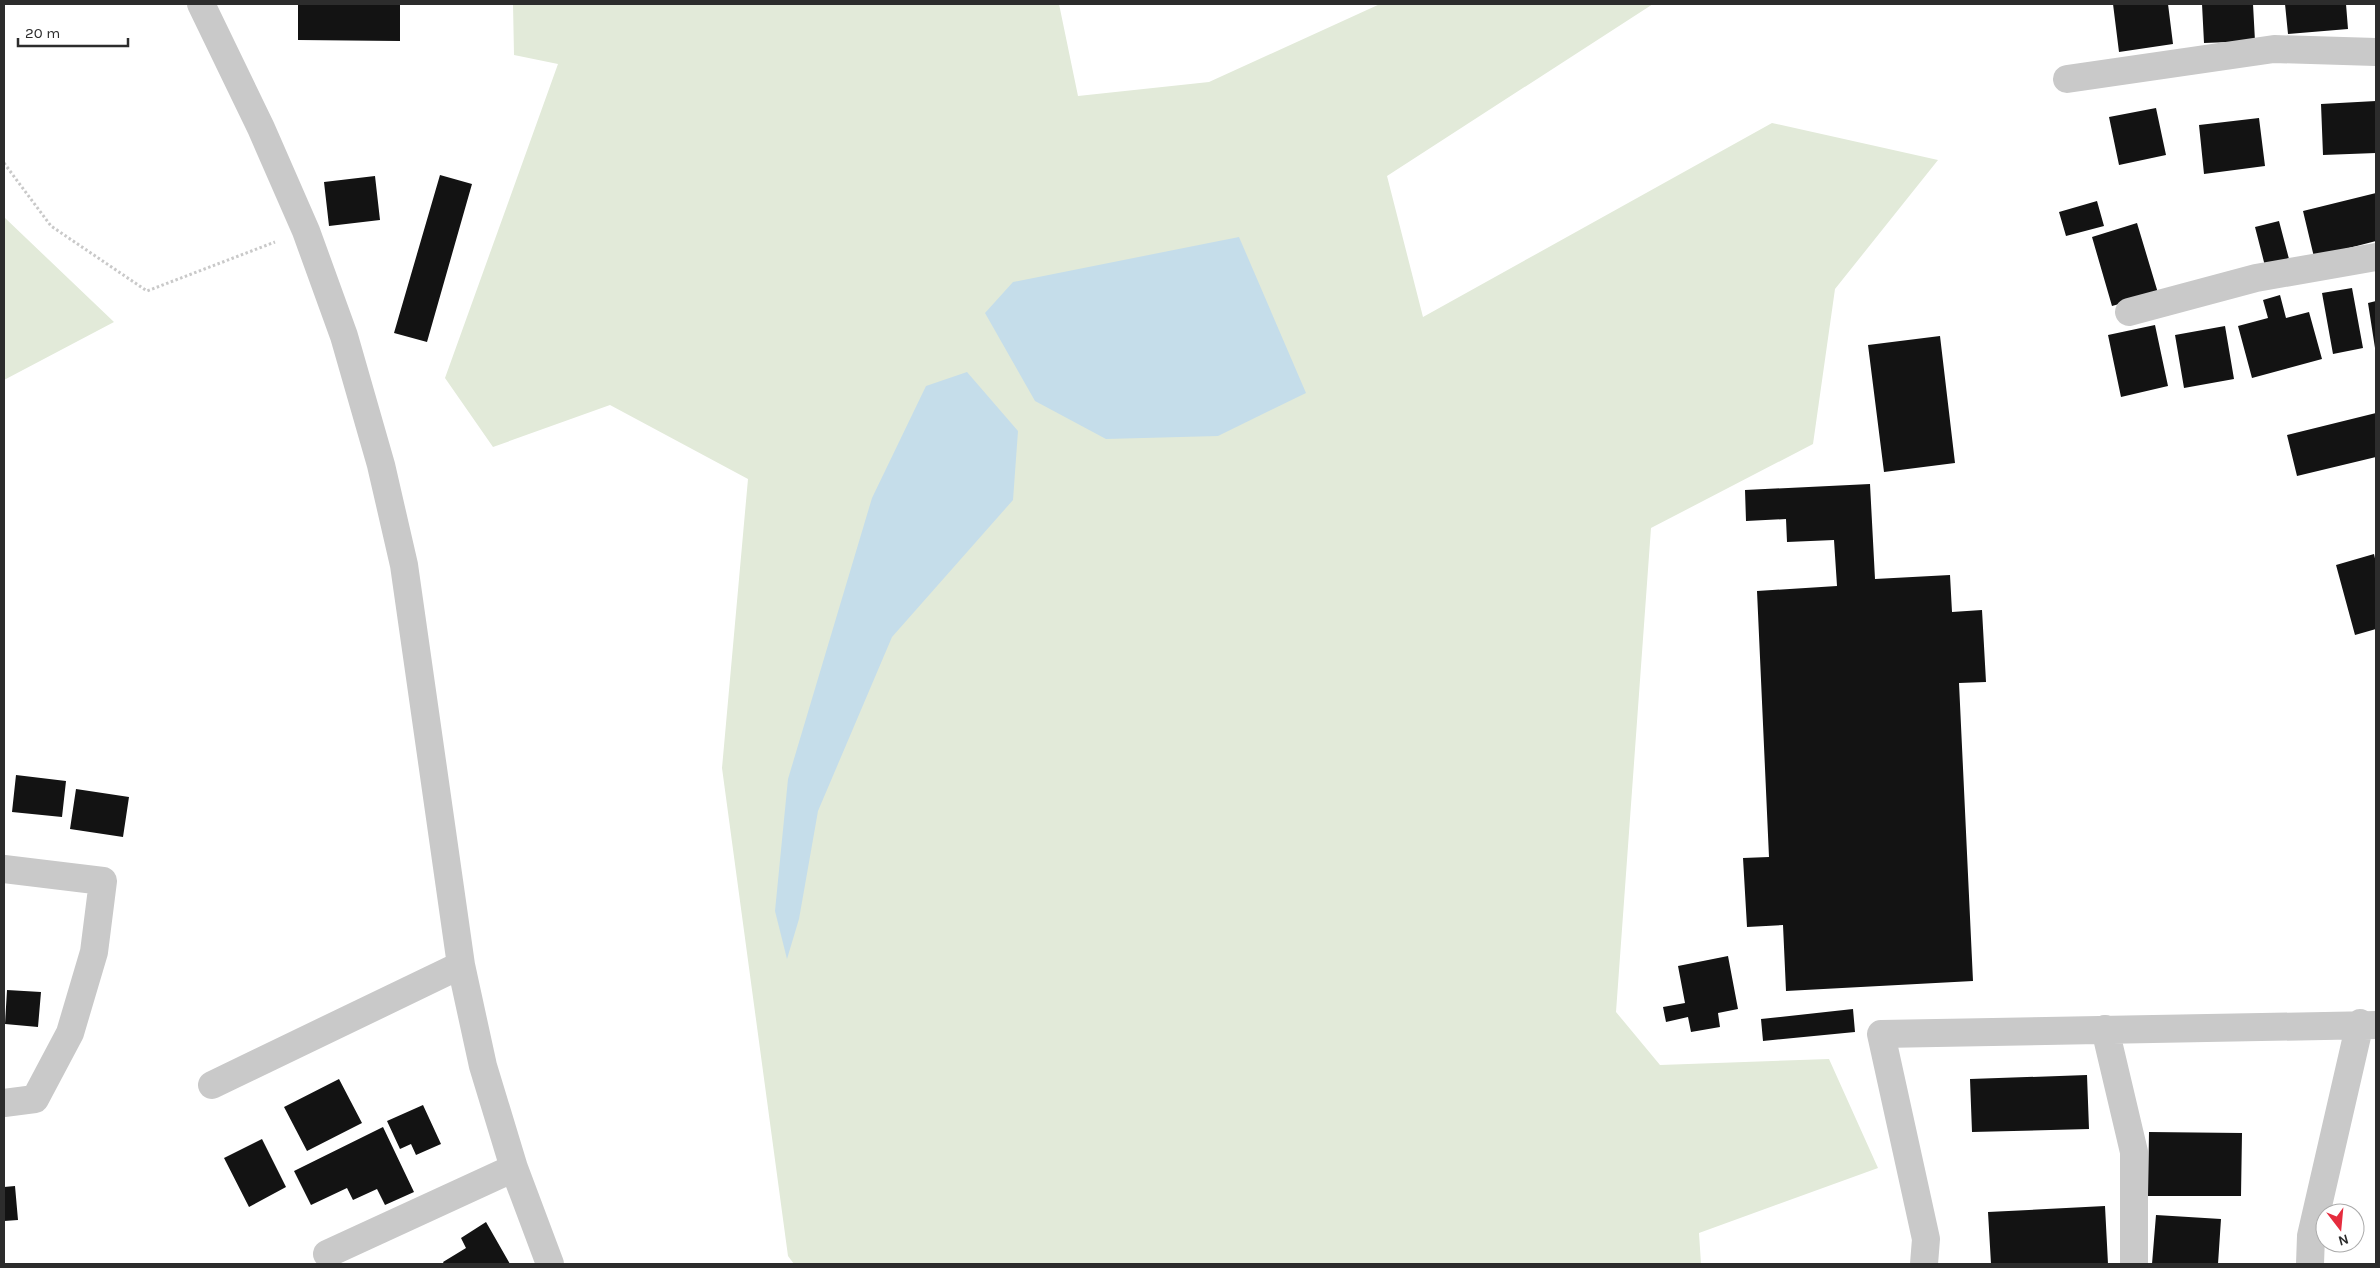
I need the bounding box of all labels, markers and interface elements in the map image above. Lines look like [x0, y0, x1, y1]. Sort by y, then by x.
scale bar [18, 15, 128, 47]
text: 20 m [25, 24, 60, 42]
north arrow [2315, 1203, 2365, 1253]
text: N [2336, 1230, 2351, 1250]

